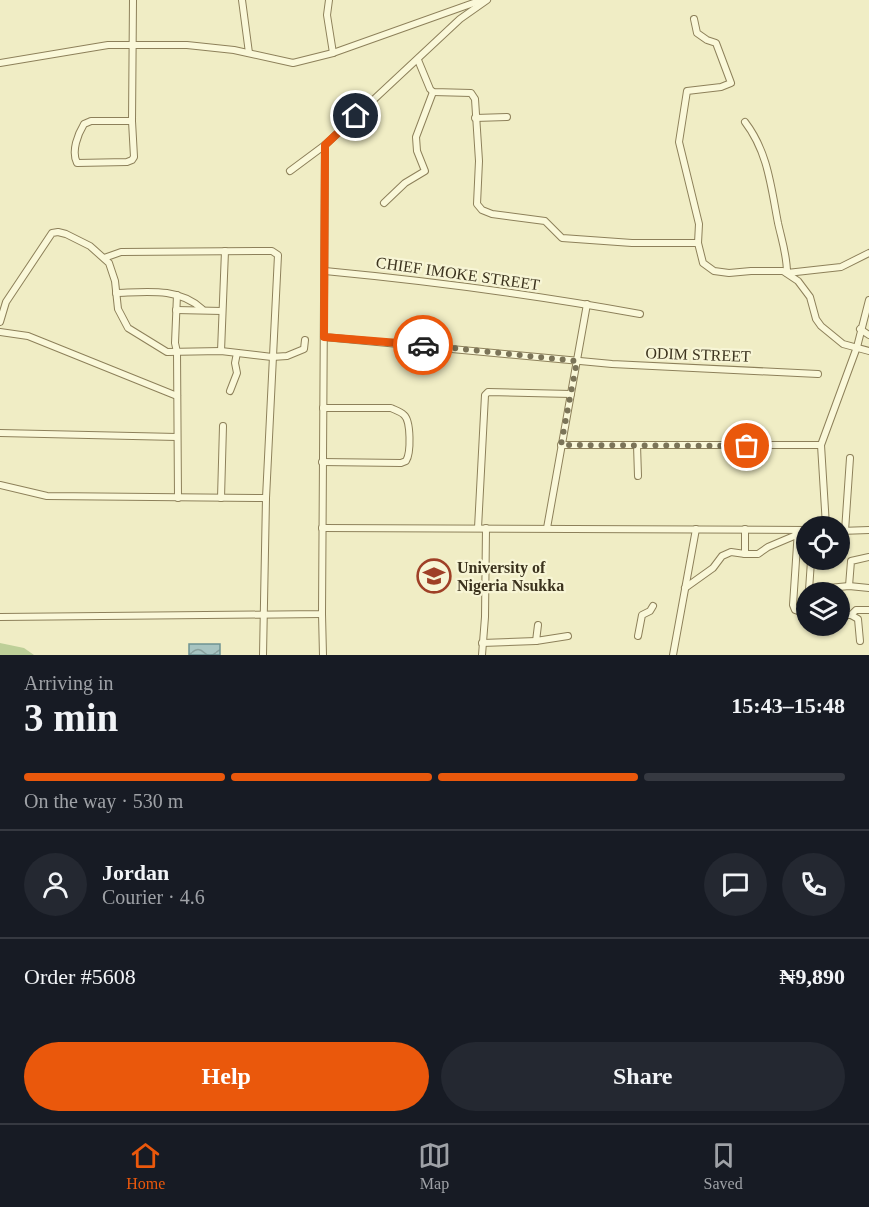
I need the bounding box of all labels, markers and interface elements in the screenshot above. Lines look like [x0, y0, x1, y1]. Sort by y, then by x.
pin [330, 90, 381, 141]
icon: home [339, 99, 372, 132]
street label: CHIEF IMOKE STREET [375, 254, 541, 293]
courier [393, 315, 453, 375]
icon: car [407, 329, 440, 362]
street label: ODIM STREET [645, 344, 751, 365]
pin [721, 420, 772, 471]
icon: bag [730, 429, 763, 462]
map controls [796, 516, 850, 636]
button: locate [796, 516, 850, 570]
school or university icon: University of Nigeria Nsukka [416, 558, 452, 594]
place label: University of Nigeria Nsukka [457, 559, 564, 595]
button: layers [796, 582, 850, 636]
text: Arriving in [24, 672, 113, 694]
text: 15:43–15:48 [731, 693, 845, 718]
text: 3 min [24, 696, 118, 739]
text: On the way · 530 m [24, 790, 183, 812]
button: person [24, 853, 87, 916]
button: chat [704, 853, 767, 916]
button: phone [782, 853, 845, 916]
text: Jordan [102, 860, 169, 885]
text: Courier · 4.6 [102, 886, 205, 908]
text: Order #5608 [24, 964, 136, 989]
text: ₦9,890 [780, 964, 845, 989]
button: Help [24, 1042, 429, 1111]
button: Share [441, 1042, 845, 1111]
tab: Home [126, 1139, 165, 1193]
tab: Map [418, 1139, 451, 1193]
tab: Saved [704, 1139, 743, 1193]

